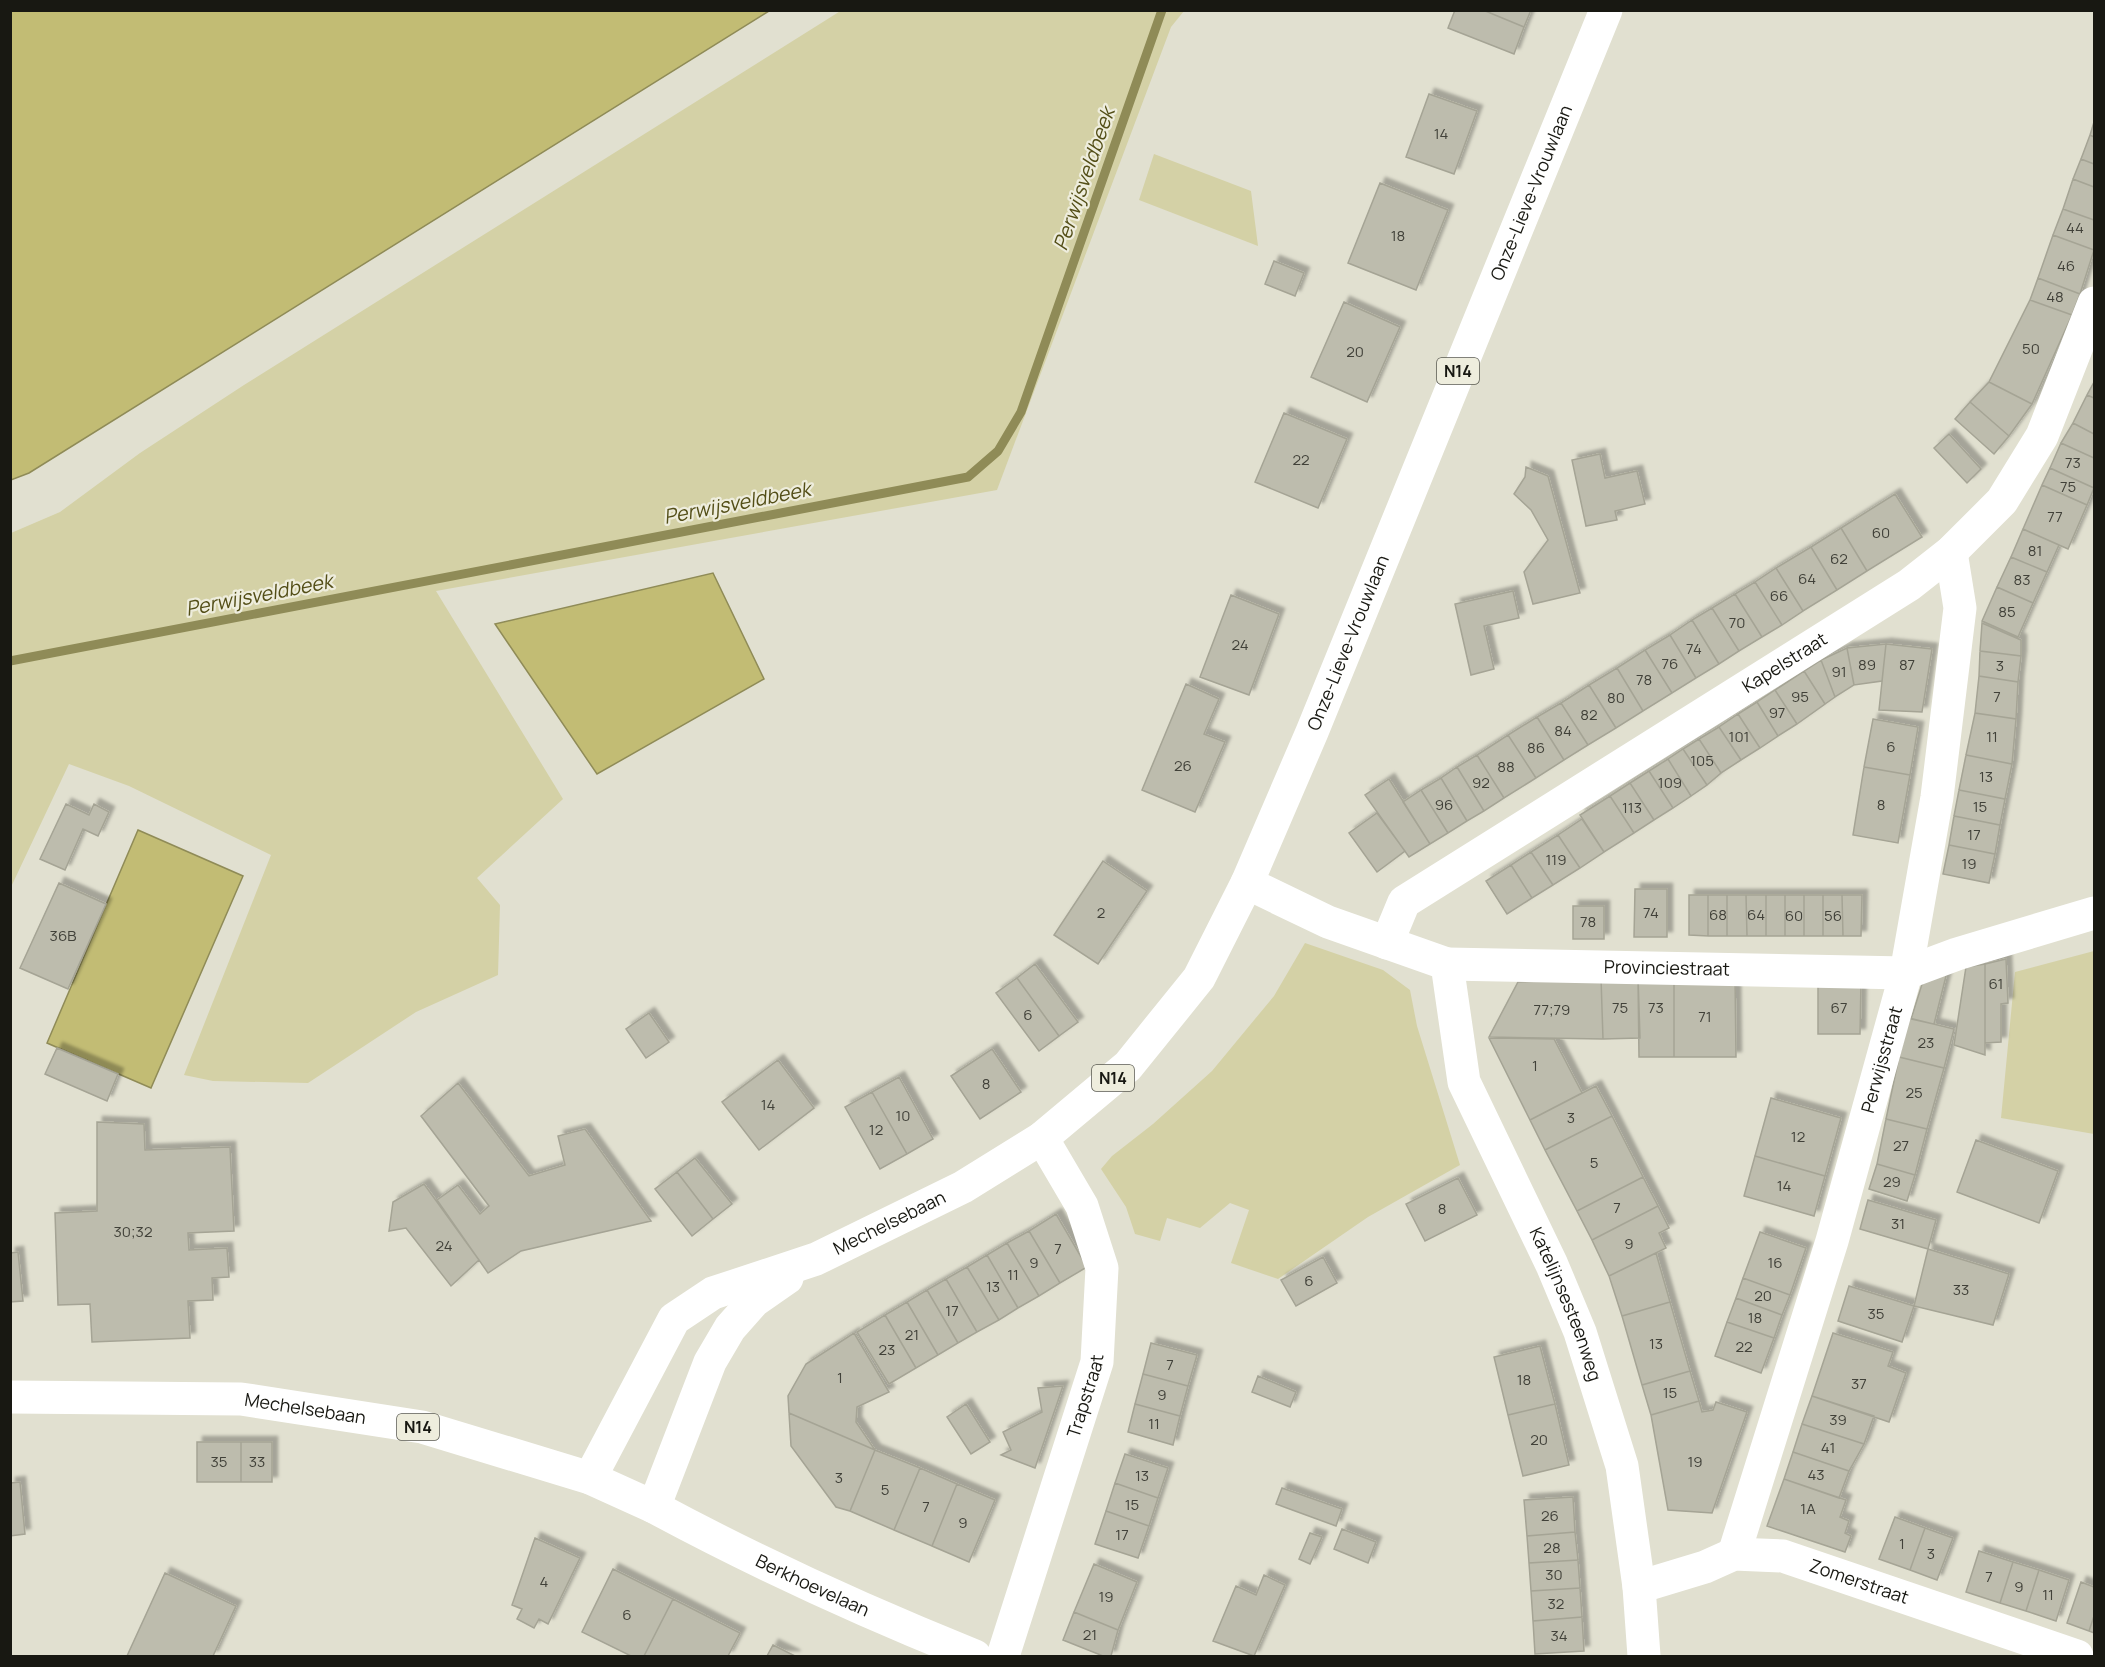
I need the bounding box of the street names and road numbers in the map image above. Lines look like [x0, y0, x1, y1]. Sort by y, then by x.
street label: Onze-Lieve-Vrouwlaan [1484, 101, 1577, 284]
road number: N14 [1437, 358, 1479, 384]
street label: Onze-Lieve-Vrouwlaan [1301, 551, 1394, 734]
street label: Kapelstraat [1737, 626, 1831, 698]
street label: Provinciestraat [1604, 954, 1730, 981]
street label: Perwijsstraat [1855, 1003, 1907, 1116]
road number: N14 [1092, 1065, 1134, 1091]
street label: Mechelsebaan [829, 1184, 949, 1260]
street label: Katelijnsesteenweg [1525, 1223, 1608, 1384]
street label: Trapstraat [1061, 1354, 1108, 1441]
street label: Mechelsebaan [243, 1387, 368, 1429]
road number: N14 [397, 1414, 439, 1440]
street label: Berkhoevelaan [752, 1548, 874, 1621]
street label: Zomerstraat [1806, 1553, 1912, 1609]

